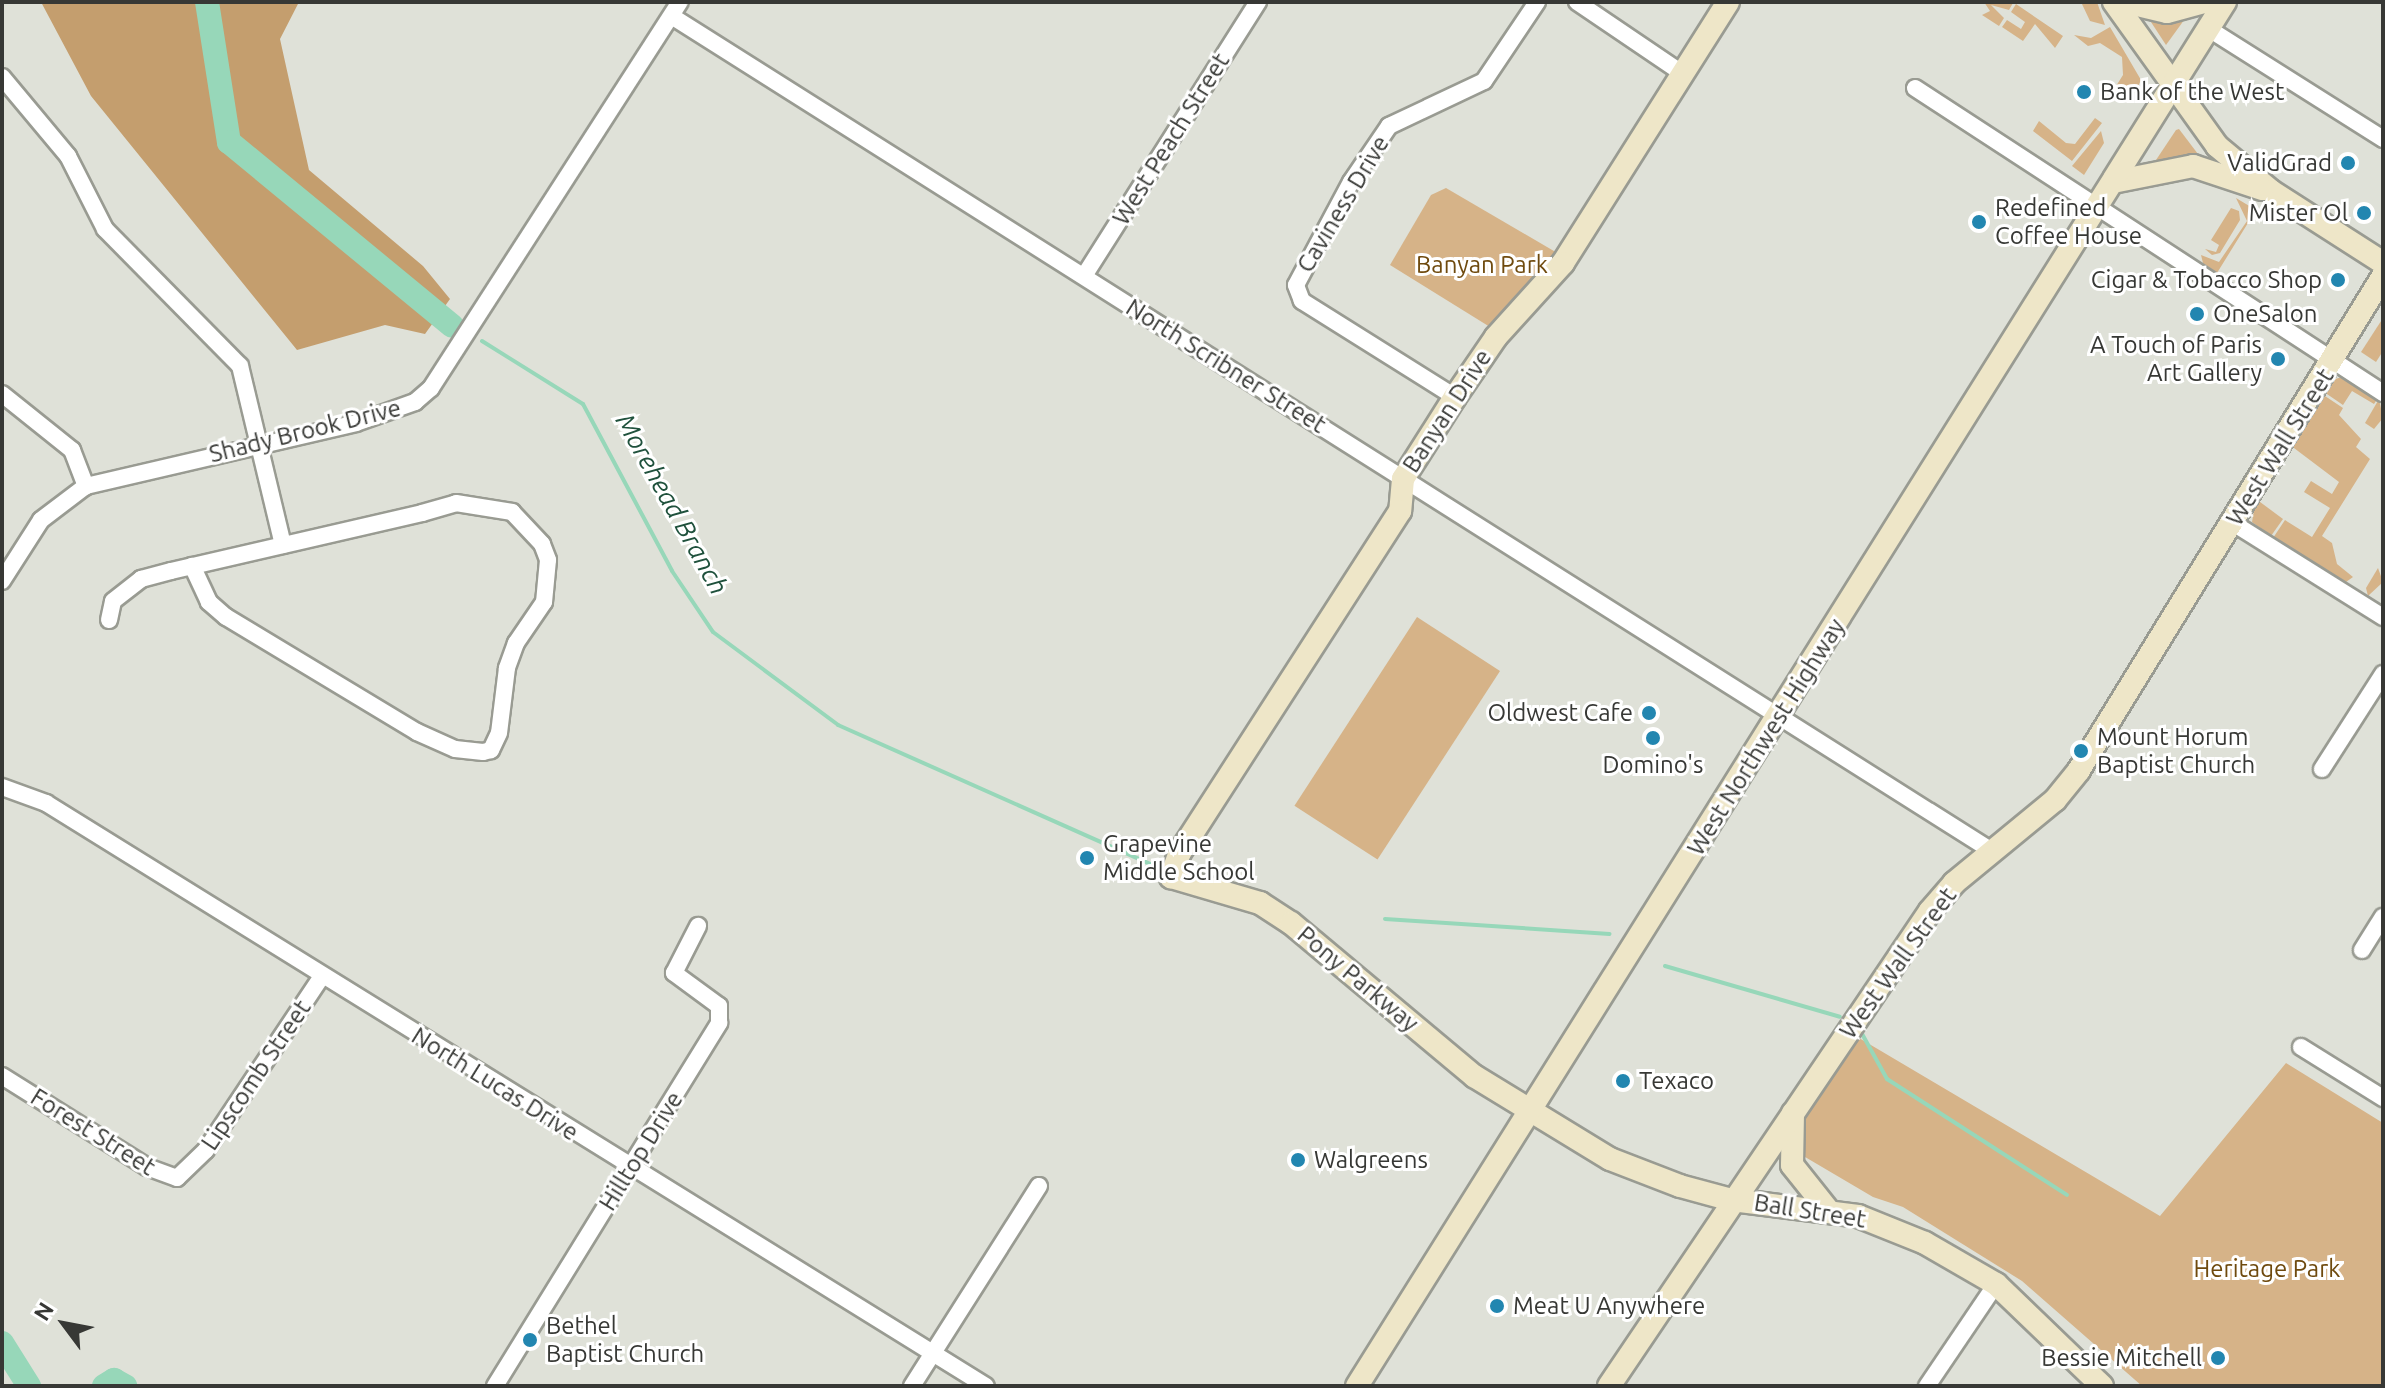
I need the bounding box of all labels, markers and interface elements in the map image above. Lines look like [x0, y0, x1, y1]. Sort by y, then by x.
street label: West Peach Street [1107, 48, 1235, 230]
place label: Bank of the West [2100, 78, 2284, 106]
marker: Bank of the West [2075, 83, 2093, 101]
street label: Caviness Drive [1291, 130, 1395, 278]
place label: ValidGrad [2227, 149, 2332, 177]
marker: ValidGrad [2339, 154, 2357, 172]
place label: Redefined Coffee House [1995, 194, 2142, 250]
place label: Mister Ol [2249, 199, 2348, 227]
marker: Mister Ol [2355, 204, 2373, 222]
marker: Redefined Coffee House [1970, 213, 1988, 231]
park label: Banyan Park [1416, 251, 1548, 279]
place label: Cigar & Tobacco Shop [2091, 266, 2322, 294]
marker: Cigar & Tobacco Shop [2329, 271, 2347, 289]
street label: North Scribner Street [1121, 293, 1331, 439]
place label: OneSalon [2213, 300, 2318, 328]
marker: OneSalon [2188, 305, 2206, 323]
place label: A Touch of Paris Art Gallery [2090, 331, 2262, 387]
street label: Banyan Drive [1397, 344, 1497, 478]
marker: A Touch of Paris Art Gallery [2269, 350, 2287, 368]
street label: West Wall Street [2220, 363, 2340, 531]
street label: Shady Brook Drive [206, 393, 404, 469]
water label: Morehead Branch [609, 408, 735, 600]
street label: West Northwest Highway [1681, 613, 1851, 861]
place label: Oldwest Cafe [1487, 699, 1633, 727]
marker: Oldwest Cafe [1640, 704, 1658, 722]
place label: Mount Horum Baptist Church [2097, 723, 2255, 779]
marker: Domino's [1644, 729, 1662, 747]
marker: Mount Horum Baptist Church [2072, 742, 2090, 760]
place label: Domino's [1603, 751, 1703, 779]
place label: Grapevine Middle School [1103, 830, 1255, 886]
marker: Grapevine Middle School [1078, 849, 1096, 867]
street label: West Wall Street [1834, 882, 1962, 1044]
street label: Pony Parkway [1292, 920, 1424, 1038]
street label: Lipscomb Street [195, 994, 317, 1156]
street label: North Lucas Drive [406, 1021, 584, 1147]
place label: Texaco [1639, 1067, 1714, 1095]
marker: Texaco [1614, 1072, 1632, 1090]
street label: Forest Street [25, 1082, 161, 1182]
street label: Hilltop Drive [593, 1086, 689, 1216]
place label: Walgreens [1314, 1146, 1428, 1174]
marker: Walgreens [1289, 1151, 1307, 1169]
street label: Ball Street [1752, 1188, 1868, 1234]
park label: Heritage Park [2194, 1255, 2340, 1283]
north arrow [24, 1284, 104, 1364]
place label: Meat U Anywhere [1513, 1292, 1705, 1320]
text: N [28, 1297, 58, 1325]
marker: Meat U Anywhere [1488, 1297, 1506, 1315]
place label: Bethel Baptist Church [546, 1312, 704, 1368]
marker: Bethel Baptist Church [521, 1331, 539, 1349]
place label: Bessie Mitchell [2041, 1344, 2202, 1372]
marker: Bessie Mitchell [2209, 1349, 2227, 1367]

